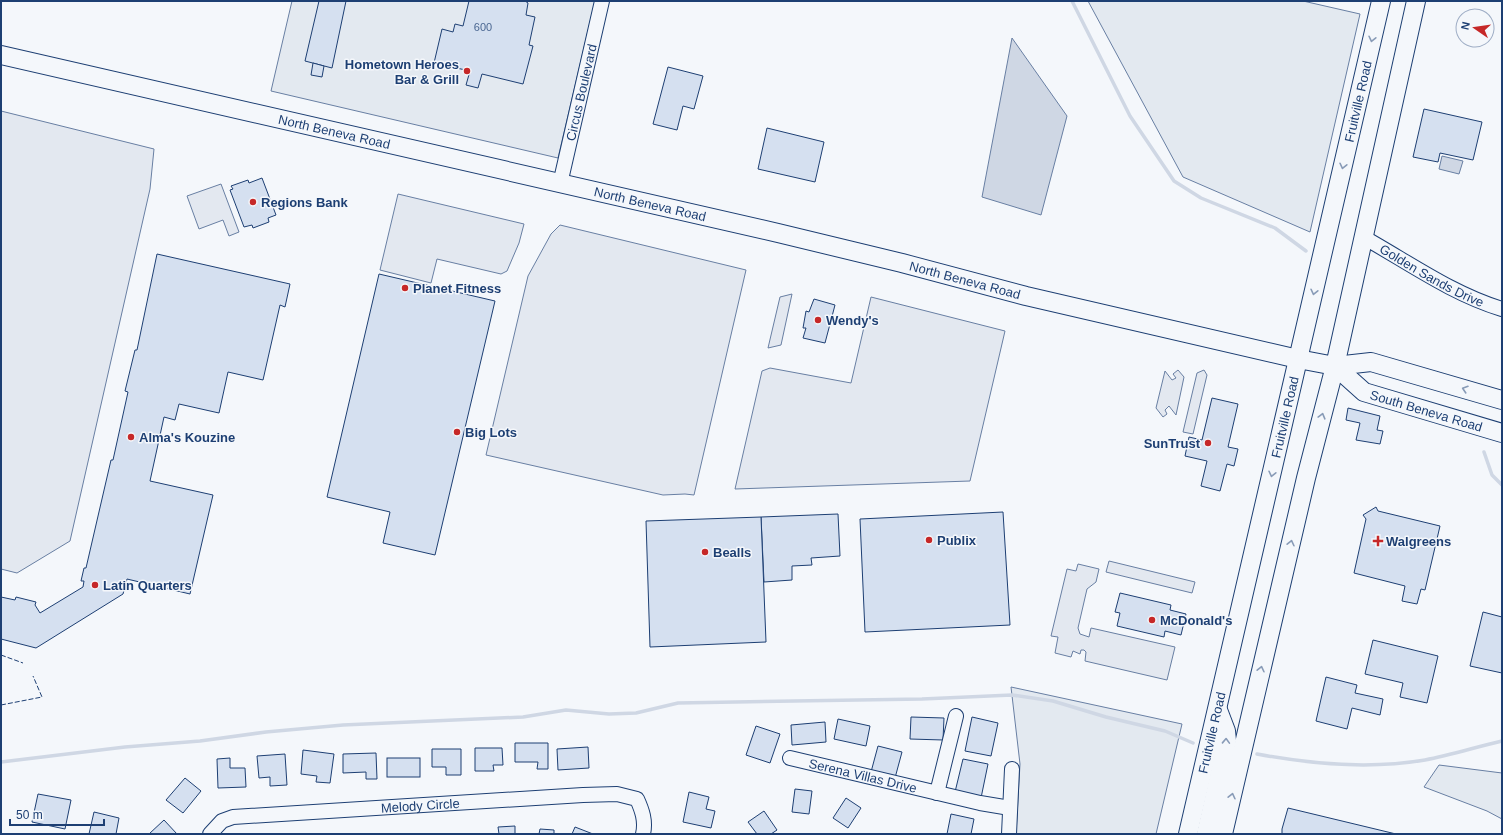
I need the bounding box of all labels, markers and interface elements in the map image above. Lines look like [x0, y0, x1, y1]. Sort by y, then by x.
north arrow [1455, 8, 1495, 48]
text: N [1459, 20, 1472, 31]
house number: 600 [474, 21, 492, 33]
one-way arrow [1369, 36, 1377, 42]
street label: Circus Boulevard [563, 43, 600, 142]
place label: Hometown Heroes Bar & Grill [345, 57, 459, 87]
street label: Fruitville Road [1342, 59, 1375, 144]
marker: Hometown Heroes Bar & Grill [462, 66, 472, 76]
street label: North Beneva Road [277, 112, 392, 152]
one-way arrow [1339, 162, 1348, 169]
street label: North Beneva Road [593, 184, 707, 224]
place label: Regions Bank [261, 195, 348, 210]
marker: Regions Bank [248, 197, 258, 207]
street label: Golden Sands Drive [1377, 241, 1486, 310]
street label: North Beneva Road [908, 258, 1022, 302]
place label: Planet Fitness [413, 281, 501, 296]
marker: Planet Fitness [400, 283, 410, 293]
one-way arrow [1310, 289, 1318, 295]
place label: Wendy's [826, 313, 879, 328]
marker: Wendy's [813, 315, 823, 325]
street label: Fruitville Road [1268, 375, 1302, 459]
one-way arrow [1461, 385, 1468, 394]
street label: South Beneva Road [1368, 387, 1484, 435]
one-way arrow [1317, 413, 1326, 420]
place label: Big Lots [465, 425, 517, 440]
marker: Big Lots [452, 427, 462, 437]
place label: Alma's Kouzine [139, 430, 235, 445]
marker: Alma's Kouzine [126, 432, 136, 442]
place label: SunTrust [1144, 436, 1201, 451]
marker: SunTrust [1203, 438, 1213, 448]
one-way arrow [1269, 470, 1277, 477]
place label: Publix [937, 533, 977, 548]
place label: Walgreens [1386, 534, 1451, 549]
marker: Publix [924, 535, 934, 545]
marker: Walgreens [1373, 536, 1383, 546]
one-way arrow [1286, 539, 1294, 546]
place label: Bealls [713, 545, 751, 560]
marker: Bealls [700, 547, 710, 557]
place label: Latin Quarters [103, 578, 192, 593]
marker: Latin Quarters [90, 580, 100, 590]
place label: McDonald's [1160, 613, 1232, 628]
marker: McDonald's [1147, 615, 1157, 625]
one-way arrow [1257, 666, 1265, 672]
street label: Fruitville Road [1195, 691, 1229, 775]
one-way arrow [1221, 738, 1230, 744]
street label: Serena Villas Drive [807, 756, 918, 796]
one-way arrow [1228, 793, 1236, 799]
street label: Melody Circle [380, 796, 460, 816]
scale bar [10, 801, 104, 827]
text: 50 m [16, 808, 43, 822]

